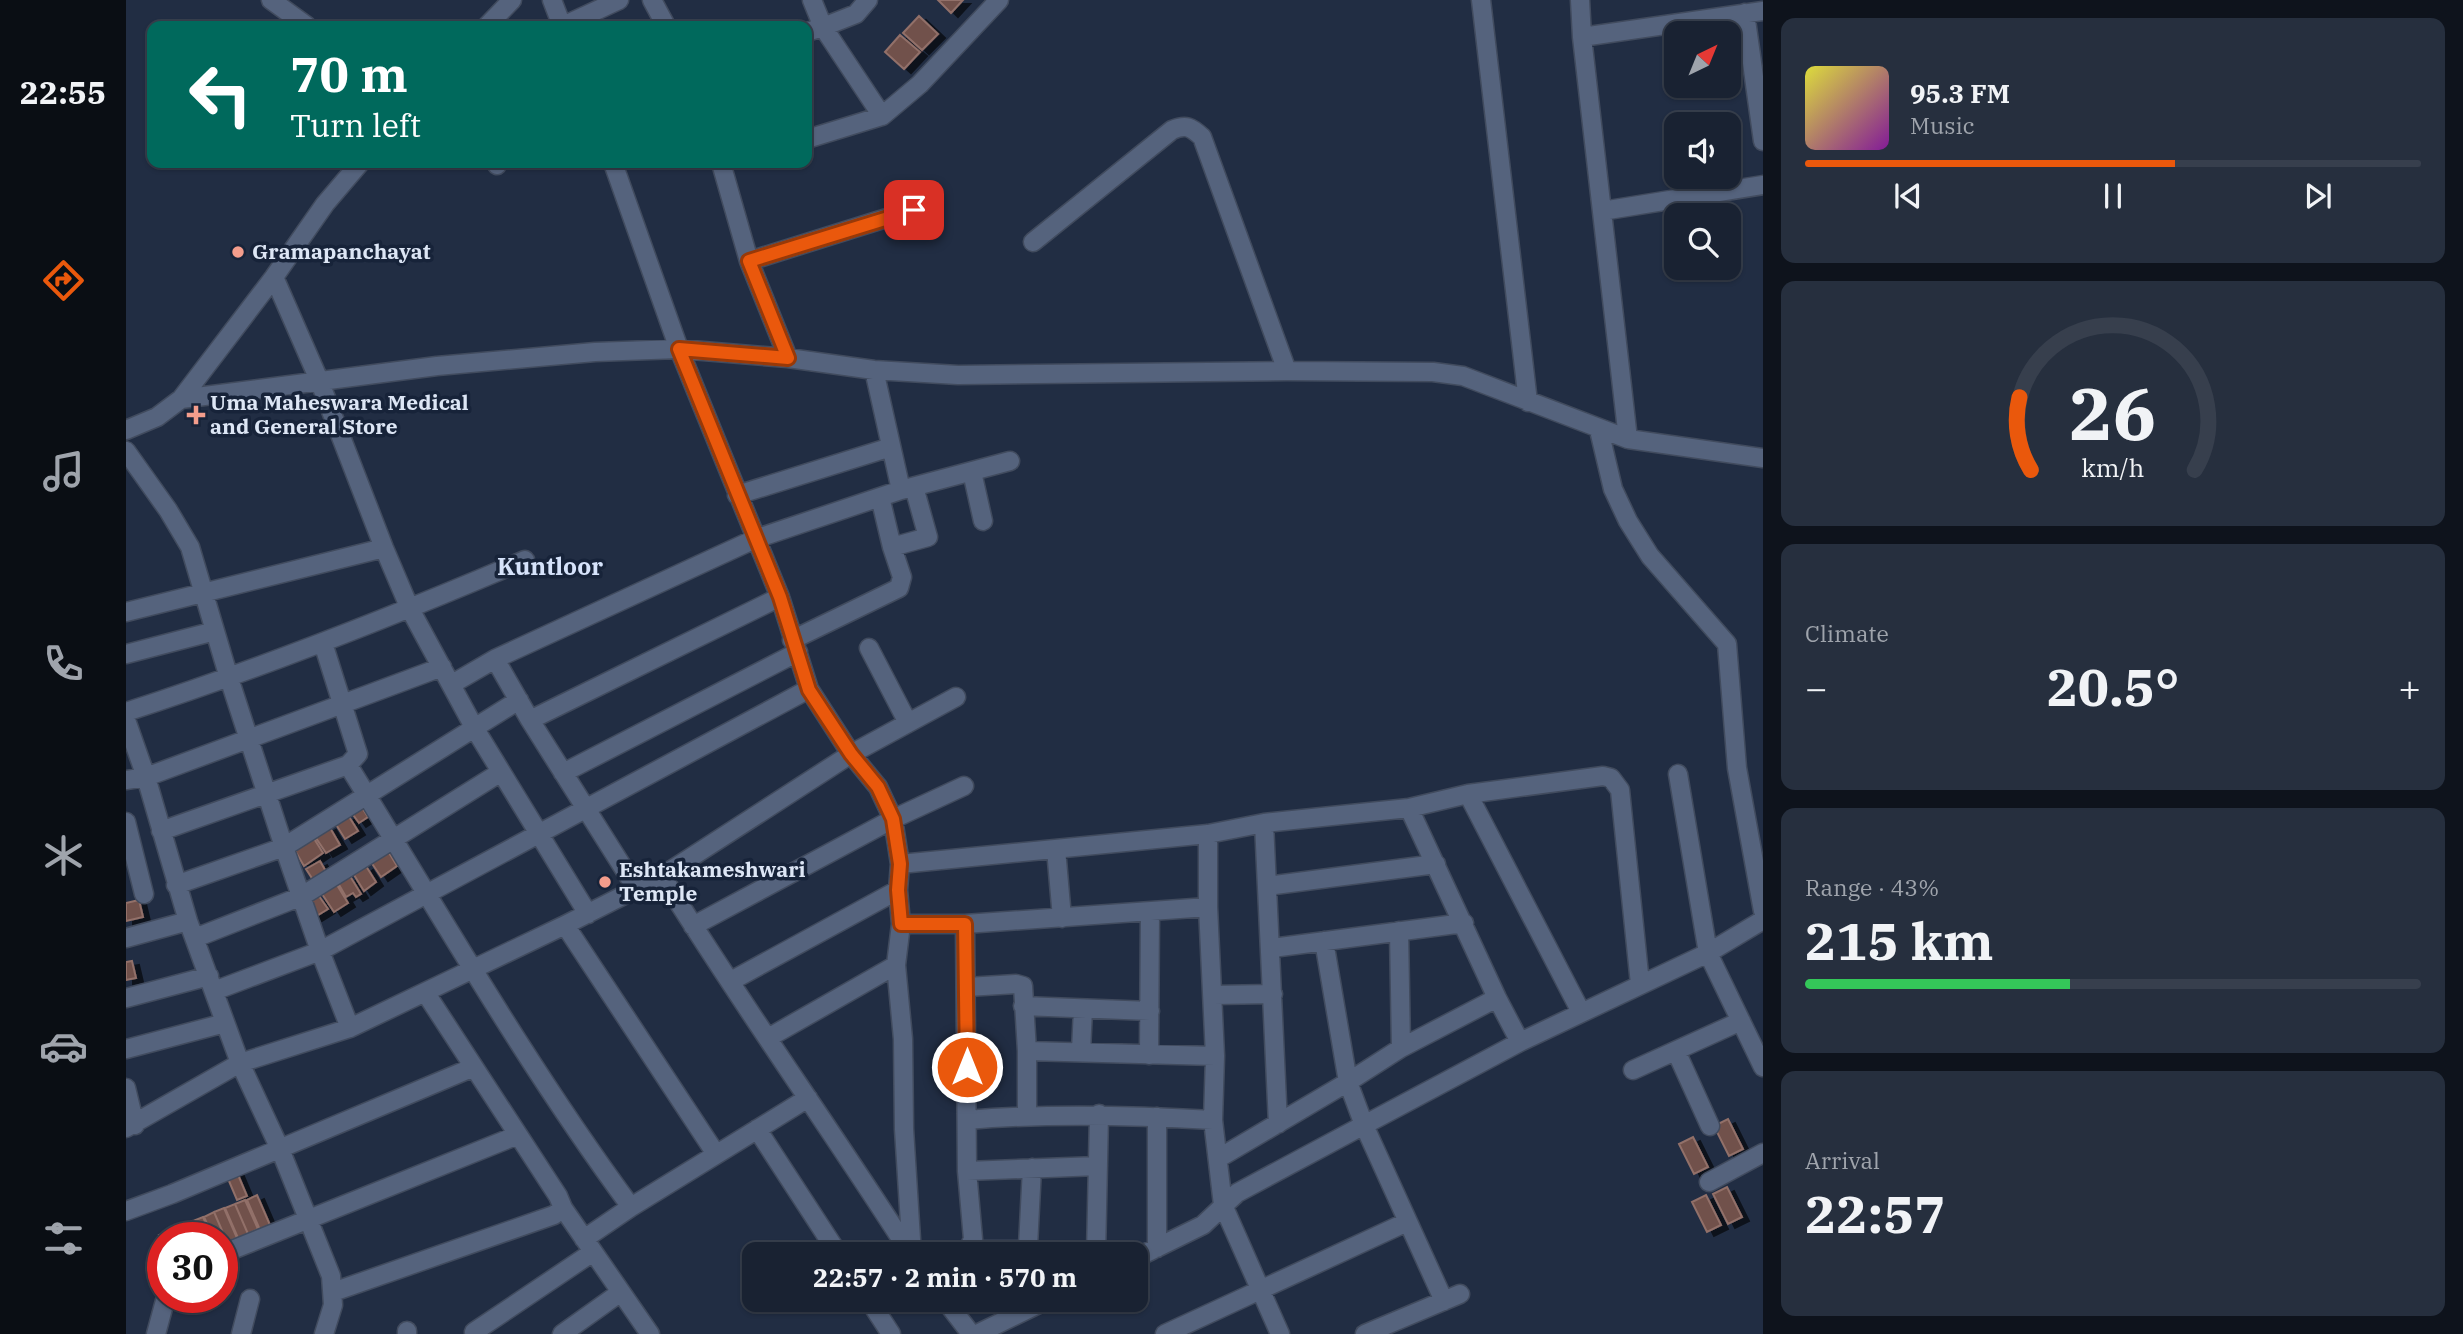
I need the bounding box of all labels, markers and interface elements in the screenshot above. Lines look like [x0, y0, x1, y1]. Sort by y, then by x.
north arrow [1664, 21, 1741, 98]
map controls [1664, 21, 1741, 280]
text: 70 m [290, 42, 408, 105]
icon: left [175, 49, 266, 140]
text: 22:55 [20, 71, 106, 113]
text: 95.3 FM [1910, 76, 2010, 110]
text: Turn left [290, 104, 421, 146]
text: Music [1910, 110, 1975, 140]
button: sound [1664, 112, 1741, 189]
icon: previous [1889, 177, 1927, 215]
icon: pause [2094, 177, 2132, 215]
icon: next [2299, 177, 2337, 215]
pin [884, 180, 944, 240]
icon: arrive [895, 191, 933, 229]
button: search [1664, 203, 1741, 280]
place label: Gramapanchayat [252, 237, 431, 265]
marker: Gramapanchayat [230, 244, 246, 260]
icon: directions [39, 256, 88, 305]
text: 26 [2069, 365, 2157, 460]
place label: Uma Maheswara Medical and General Store [210, 388, 469, 440]
marker: Uma Maheswara Medical and General Store [188, 407, 204, 423]
icon: music [39, 447, 88, 496]
text: km/h [2081, 451, 2145, 484]
district label: Kuntloor [497, 550, 603, 582]
text: Climate [1805, 618, 1889, 648]
icon: phone [39, 639, 88, 688]
text: 20.5° [2047, 653, 2179, 720]
text: − [1805, 663, 1828, 712]
text: + [2398, 663, 2421, 712]
icon: climate [39, 831, 88, 880]
place label: Eshtakameshwari Temple [619, 855, 806, 907]
text: Range · 43% [1805, 872, 1939, 902]
marker: Eshtakameshwari Temple [597, 874, 613, 890]
text: 215 km [1805, 907, 1994, 974]
icon: car [39, 1022, 88, 1071]
position arrow [930, 1030, 1004, 1104]
text: Arrival [1805, 1145, 1880, 1175]
text: 22:57 [1805, 1180, 1946, 1247]
icon: filters [39, 1214, 88, 1263]
speed limit sign: 30 [147, 1222, 238, 1313]
text: 22:57 · 2 min · 570 m [813, 1260, 1077, 1294]

